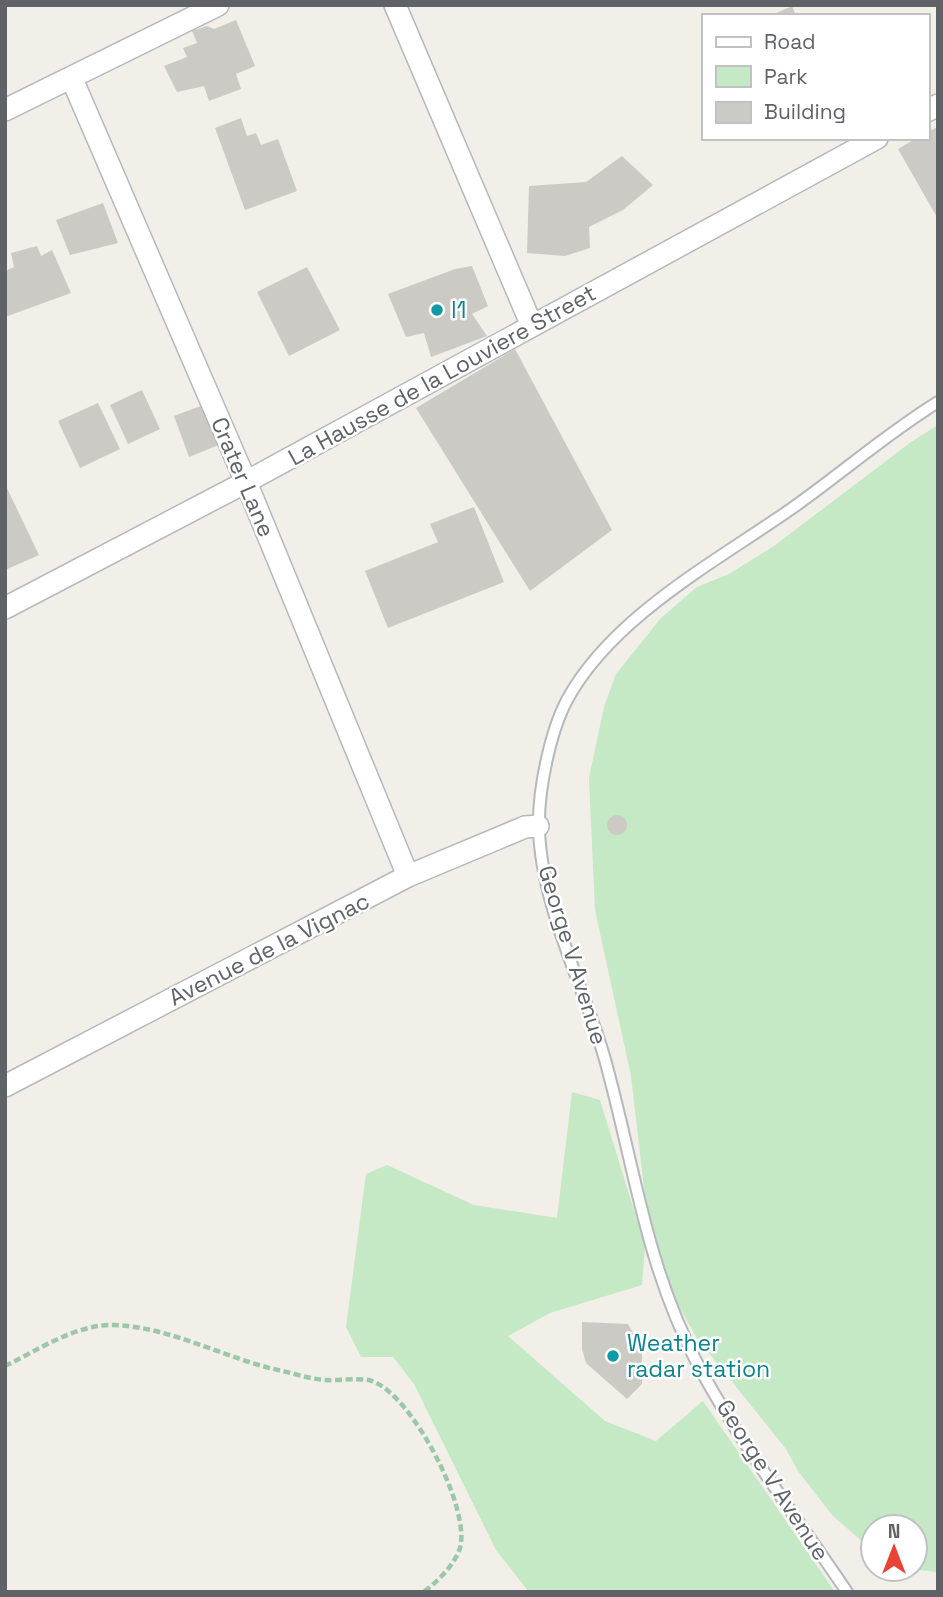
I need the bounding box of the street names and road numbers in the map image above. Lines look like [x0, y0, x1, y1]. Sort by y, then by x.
street label: La Hausse de la Louviere Street [283, 278, 601, 472]
street label: Crater Lane [204, 412, 282, 542]
street label: George V Avenue [531, 862, 615, 1048]
street label: Avenue de la Vignac [164, 885, 374, 1013]
street label: George V Avenue [710, 1394, 836, 1566]

